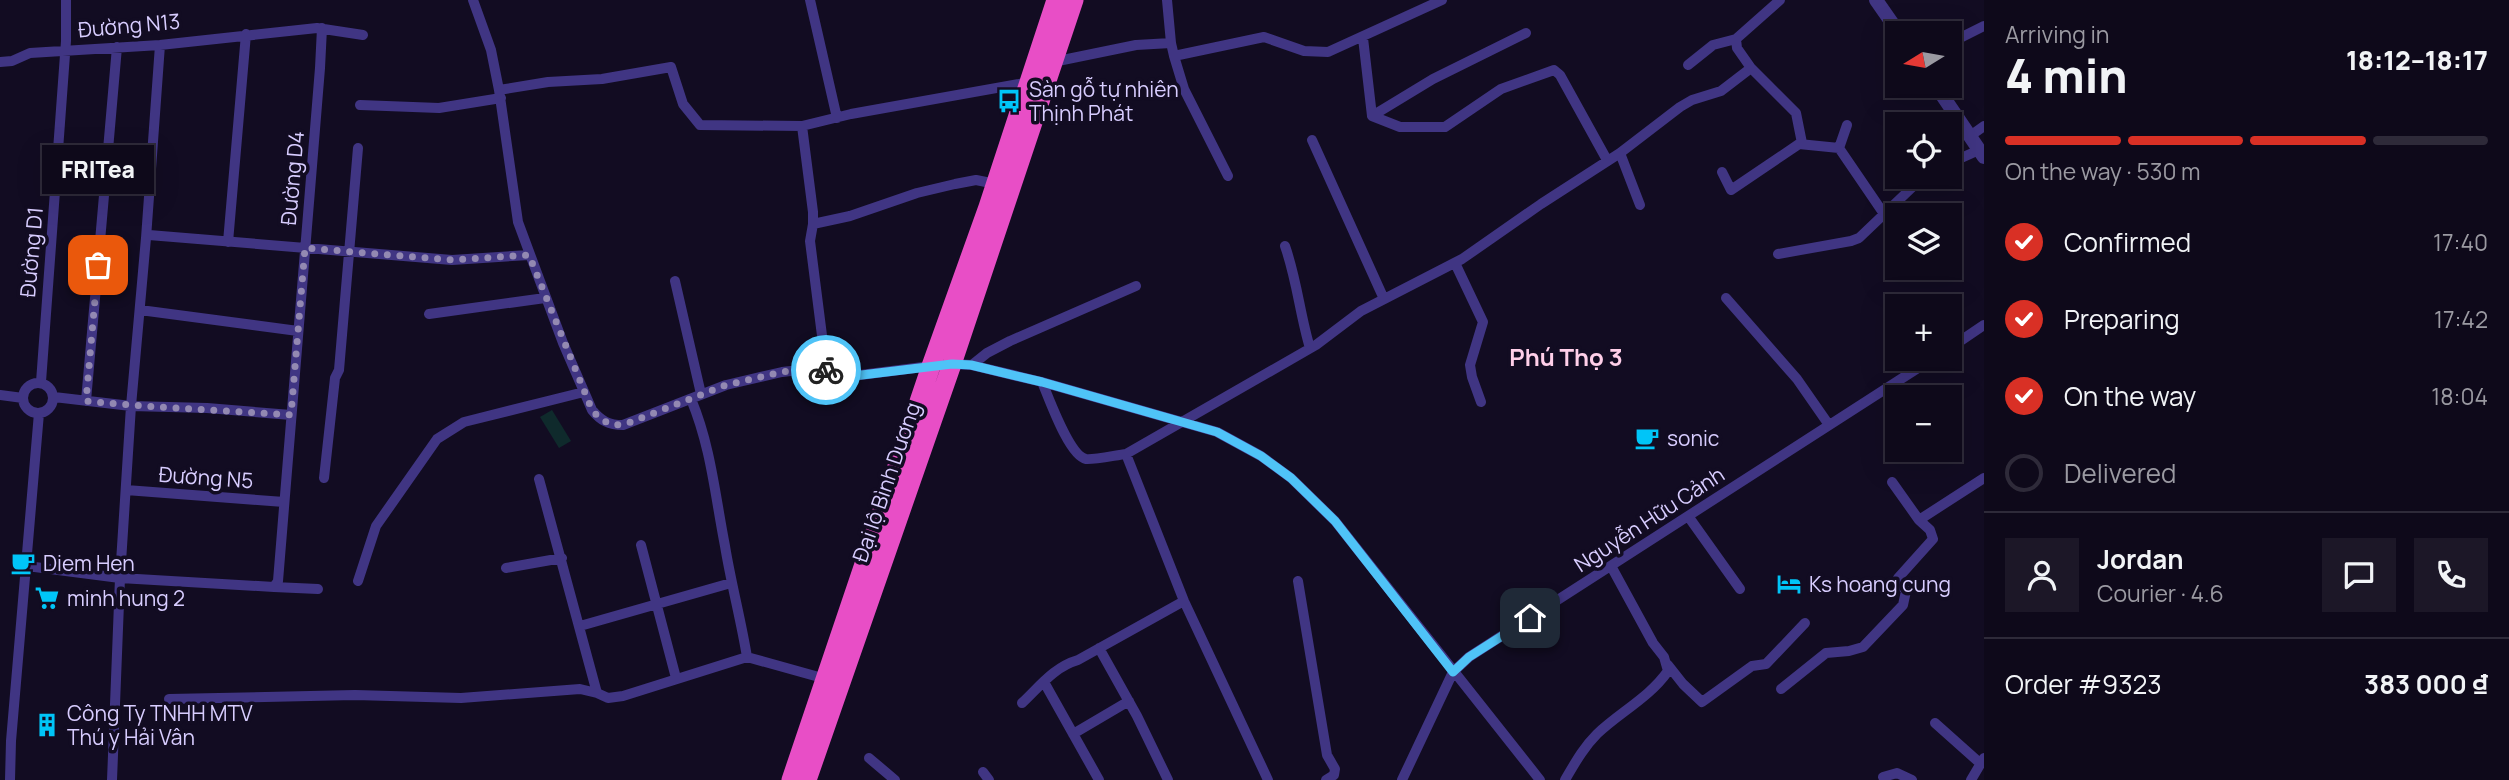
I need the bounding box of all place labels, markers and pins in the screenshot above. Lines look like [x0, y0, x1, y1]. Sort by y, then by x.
place label: Sàn gỗ tự nhiên Thịnh Phát [1029, 75, 1179, 127]
bus stop icon: Sàn gỗ tự nhiên Thịnh Phát [995, 87, 1023, 115]
callout: FRITea [42, 146, 154, 195]
pin [68, 235, 128, 295]
cafe icon: sonic [1633, 424, 1661, 452]
place label: sonic [1667, 424, 1719, 452]
cafe icon: Diem Hen [9, 549, 37, 577]
place label: Diem Hen [43, 549, 135, 577]
hotel icon: Ks hoang cung [1775, 570, 1803, 598]
place label: Ks hoang cung [1809, 570, 1951, 598]
supermarket icon: minh hung 2 [33, 584, 61, 612]
place label: minh hung 2 [67, 584, 185, 612]
pin [1500, 588, 1560, 648]
place label: Công Ty TNHH MTV Thú y Hải Vân [67, 699, 253, 751]
building icon: Công Ty TNHH MTV Thú y Hải Vân [33, 711, 61, 739]

